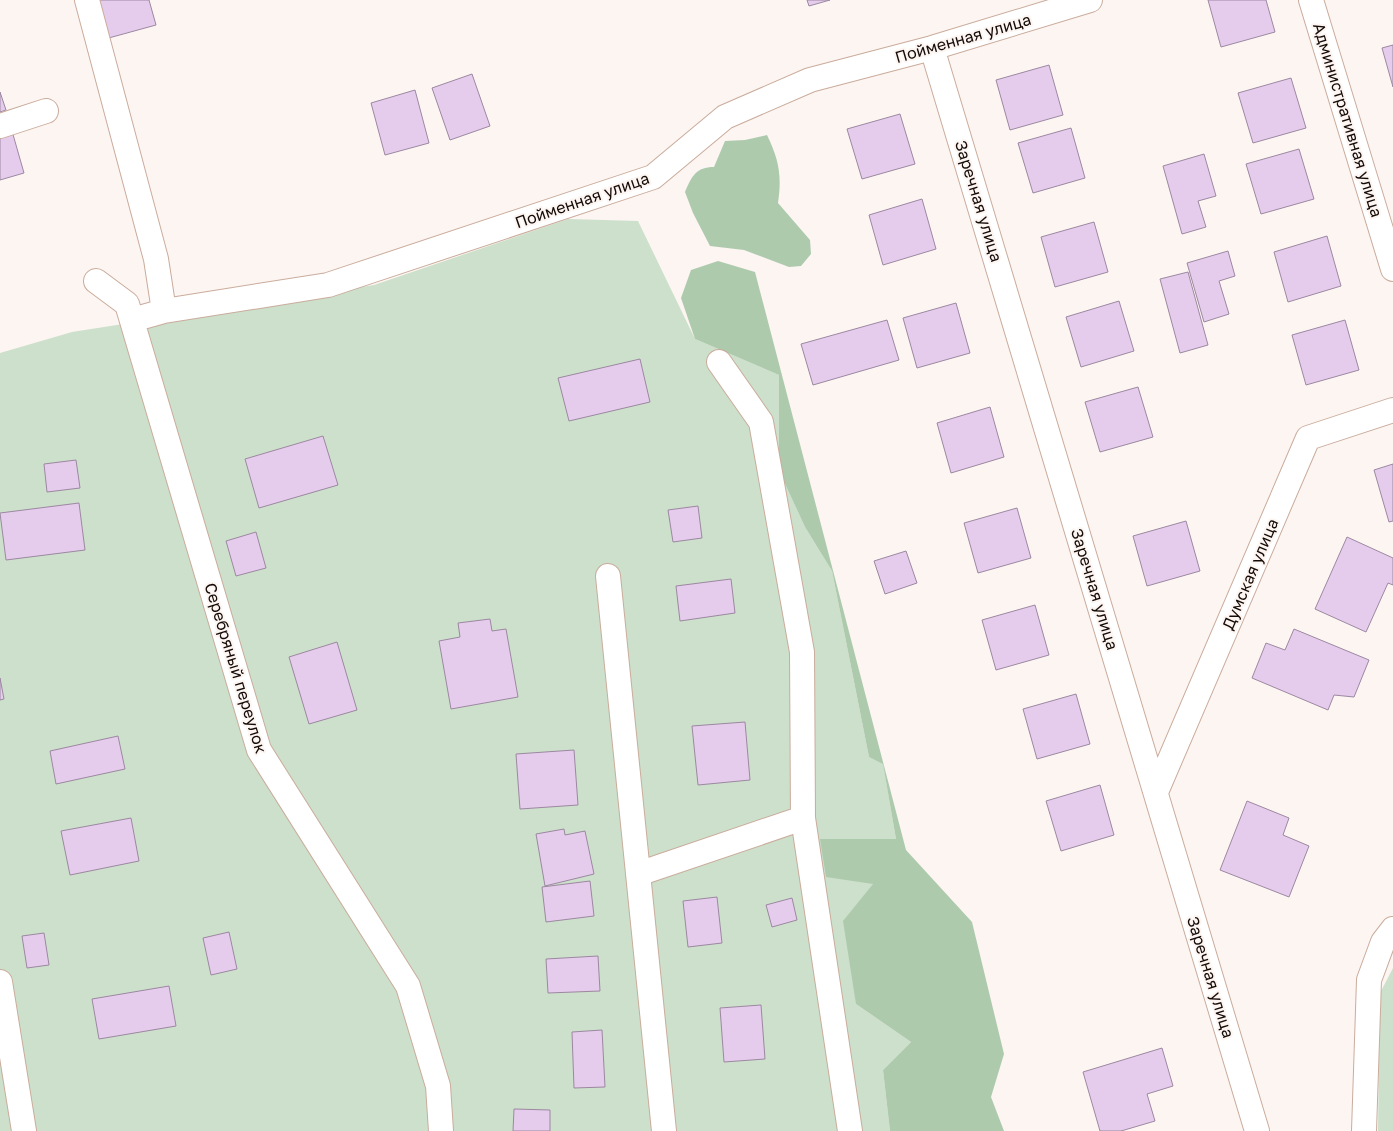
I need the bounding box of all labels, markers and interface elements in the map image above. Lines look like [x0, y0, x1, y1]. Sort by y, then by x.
street label: Пойменная улица [893, 9, 1033, 67]
street label: Административная улица [1309, 20, 1387, 220]
street label: Заречная улица [951, 138, 1007, 264]
street label: Пойменная улица [512, 168, 652, 232]
street label: Думская улица [1218, 515, 1282, 633]
street label: Заречная улица [1067, 526, 1123, 652]
street label: Серебряный переулок [200, 580, 272, 756]
street label: Заречная улица [1183, 914, 1239, 1040]

